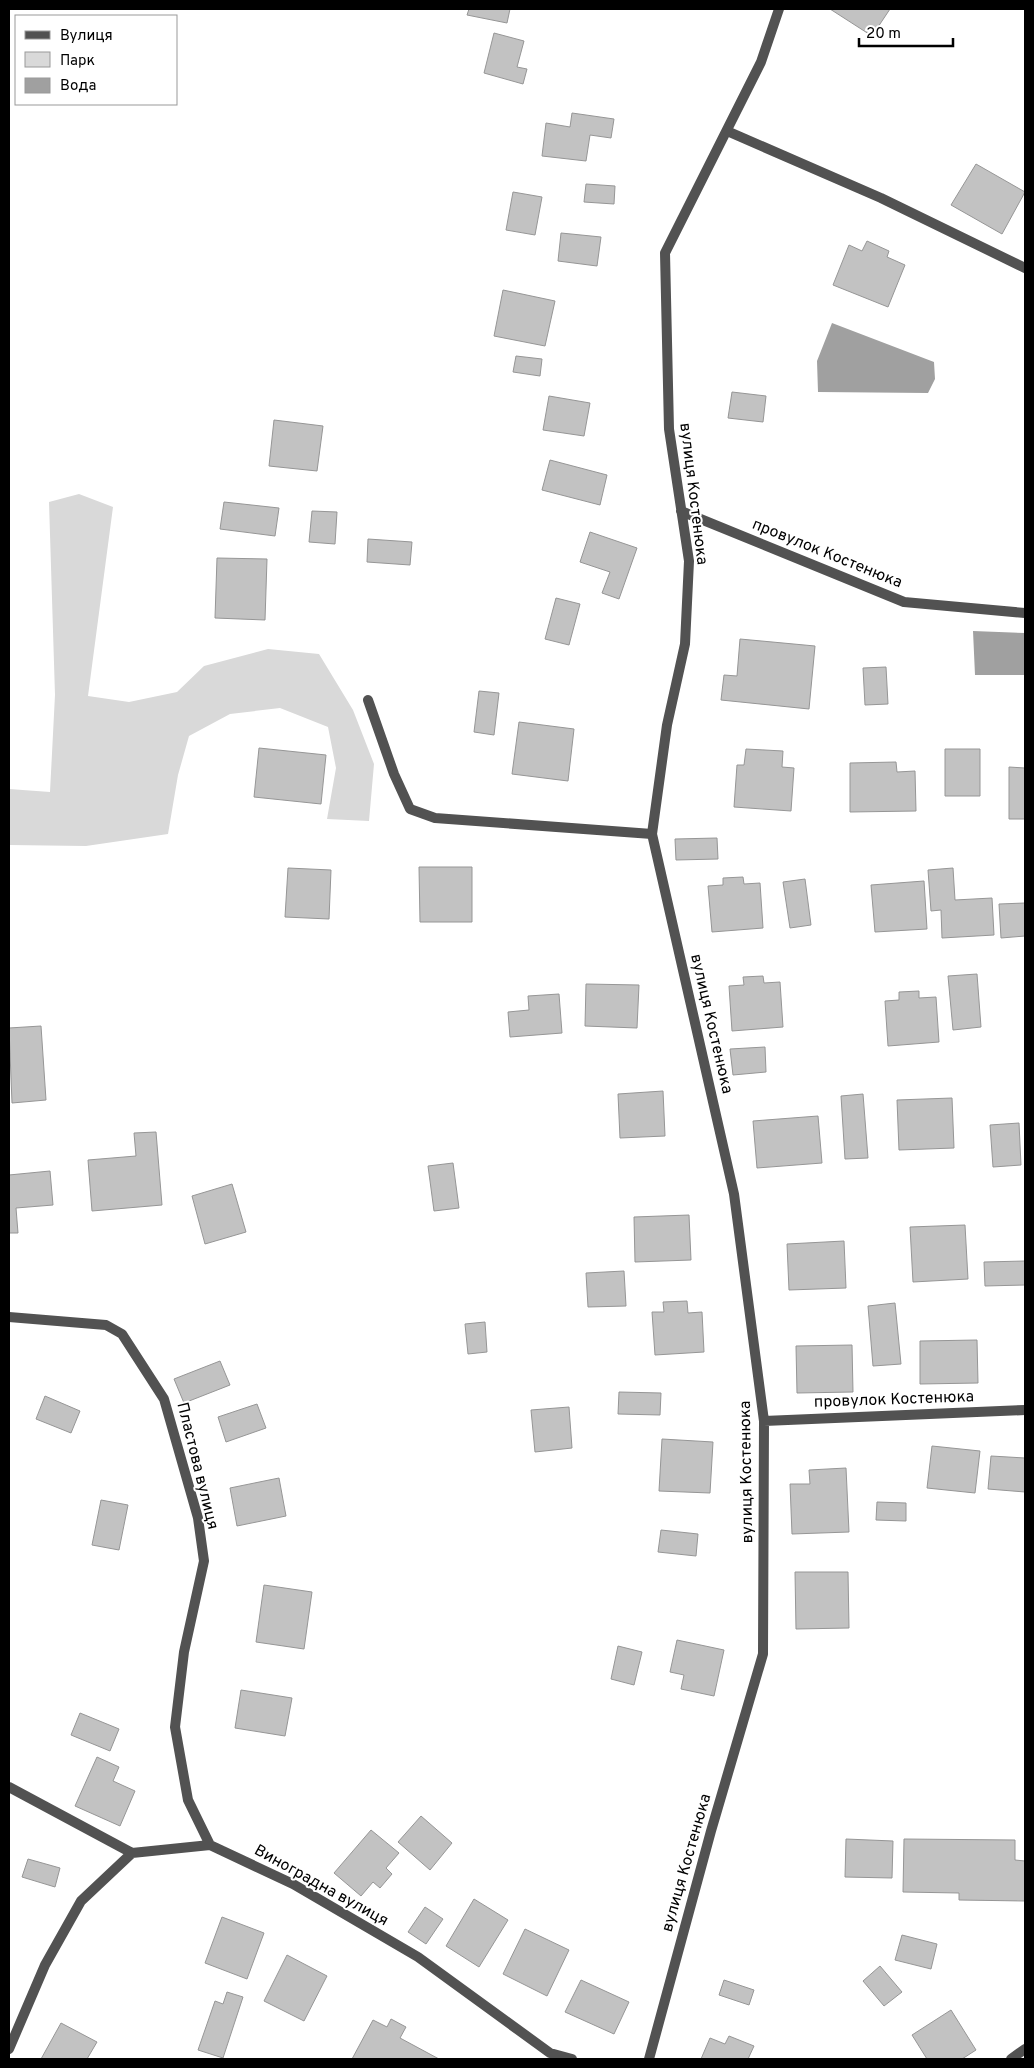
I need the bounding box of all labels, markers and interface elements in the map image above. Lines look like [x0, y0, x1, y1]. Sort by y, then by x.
legend [15, 15, 178, 105]
scale bar [859, 15, 953, 47]
text: 20 m [866, 25, 901, 44]
text: Вулиця [60, 27, 113, 46]
text: Парк [60, 52, 95, 71]
text: Вода [60, 77, 96, 96]
street label: вулиця Костенюка [674, 422, 712, 566]
street label: провулок Костенюка [749, 515, 905, 593]
street label: вулиця Костенюка [685, 952, 737, 1096]
street label: провулок Костенюка [814, 1387, 974, 1413]
street label: Пластова вулиця [172, 1400, 222, 1532]
street label: вулиця Костенюка [736, 1400, 758, 1544]
street label: вулиця Костенюка [658, 1792, 716, 1934]
street label: Виноградна вулиця [250, 1841, 392, 1931]

